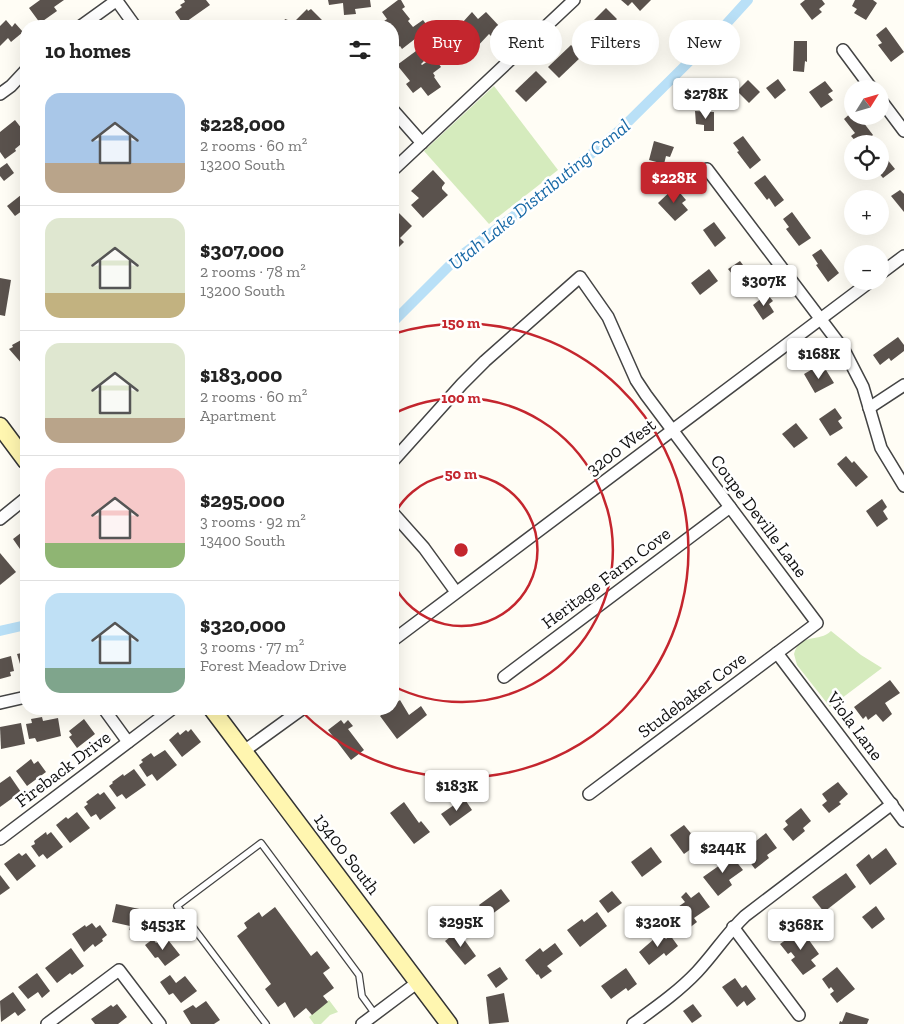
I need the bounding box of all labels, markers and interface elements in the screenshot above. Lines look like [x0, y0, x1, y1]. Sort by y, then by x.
chip: Buy [414, 20, 480, 65]
chip: Rent [490, 20, 562, 65]
chip: Filters [572, 20, 659, 65]
chip: New [669, 20, 740, 65]
icon: filters [346, 36, 374, 64]
text: 10 homes [45, 38, 131, 63]
pin: $278K [671, 78, 741, 120]
north arrow [844, 80, 889, 125]
map controls [844, 80, 889, 290]
text: $278K [684, 84, 728, 103]
text: $228,000 [200, 111, 285, 136]
icon: home [85, 113, 145, 173]
water label: Utah Lake Distributing Canal [444, 114, 635, 275]
button: locate [844, 135, 889, 180]
text: 2 rooms · 60 m² [200, 136, 307, 155]
text: 13200 South [200, 155, 285, 174]
pin: $228K [639, 162, 709, 204]
text: $228K [652, 168, 696, 187]
button: + [844, 190, 889, 235]
text: $307,000 [200, 237, 284, 262]
icon: home [85, 238, 145, 298]
button: − [844, 245, 889, 290]
text: 2 rooms · 78 m² [200, 262, 306, 281]
pin: $307K [729, 264, 799, 307]
text: $307K [742, 271, 786, 290]
text: 13200 South [200, 281, 285, 300]
text: 150 m [442, 314, 480, 332]
pin: $168K [784, 338, 854, 380]
text: $168K [798, 344, 840, 363]
text: $183,000 [200, 362, 282, 387]
icon: home [85, 363, 145, 423]
text: 2 rooms · 60 m² [200, 387, 307, 406]
text: 100 m [441, 389, 481, 407]
text: Apartment [200, 406, 276, 425]
street label: 3200 West [582, 414, 660, 480]
street label: Coupe Deville Lane [706, 450, 812, 582]
text: 50 m [445, 465, 477, 483]
text: $295,000 [200, 487, 285, 512]
icon: home [85, 488, 145, 548]
text: 3 rooms · 92 m² [200, 512, 306, 531]
street label: Heritage Farm Cove [537, 522, 675, 634]
text: 13400 South [200, 531, 285, 550]
centre of rings [452, 541, 470, 559]
text: $320,000 [200, 612, 286, 637]
icon: home [85, 613, 145, 673]
text: 3 rooms · 77 m² [200, 637, 304, 656]
street label: Studebaker Cove [634, 647, 750, 743]
text: Forest Meadow Drive [200, 656, 347, 675]
street label: Viola Lane [821, 686, 888, 765]
street label: Fireback Drive [11, 726, 115, 812]
pin: $183K [422, 770, 492, 812]
text: $183K [436, 776, 478, 795]
street label: 13400 South [309, 809, 385, 899]
pin: $244K [688, 832, 758, 874]
text: $244K [700, 838, 746, 857]
pin: $295K [426, 906, 496, 948]
pin: $320K [623, 906, 693, 948]
pin: $453K [128, 908, 198, 951]
pin: $368K [766, 908, 836, 951]
text: $295K [439, 912, 483, 931]
text: $320K [636, 912, 680, 931]
text: $453K [141, 915, 185, 934]
text: $368K [779, 915, 823, 934]

